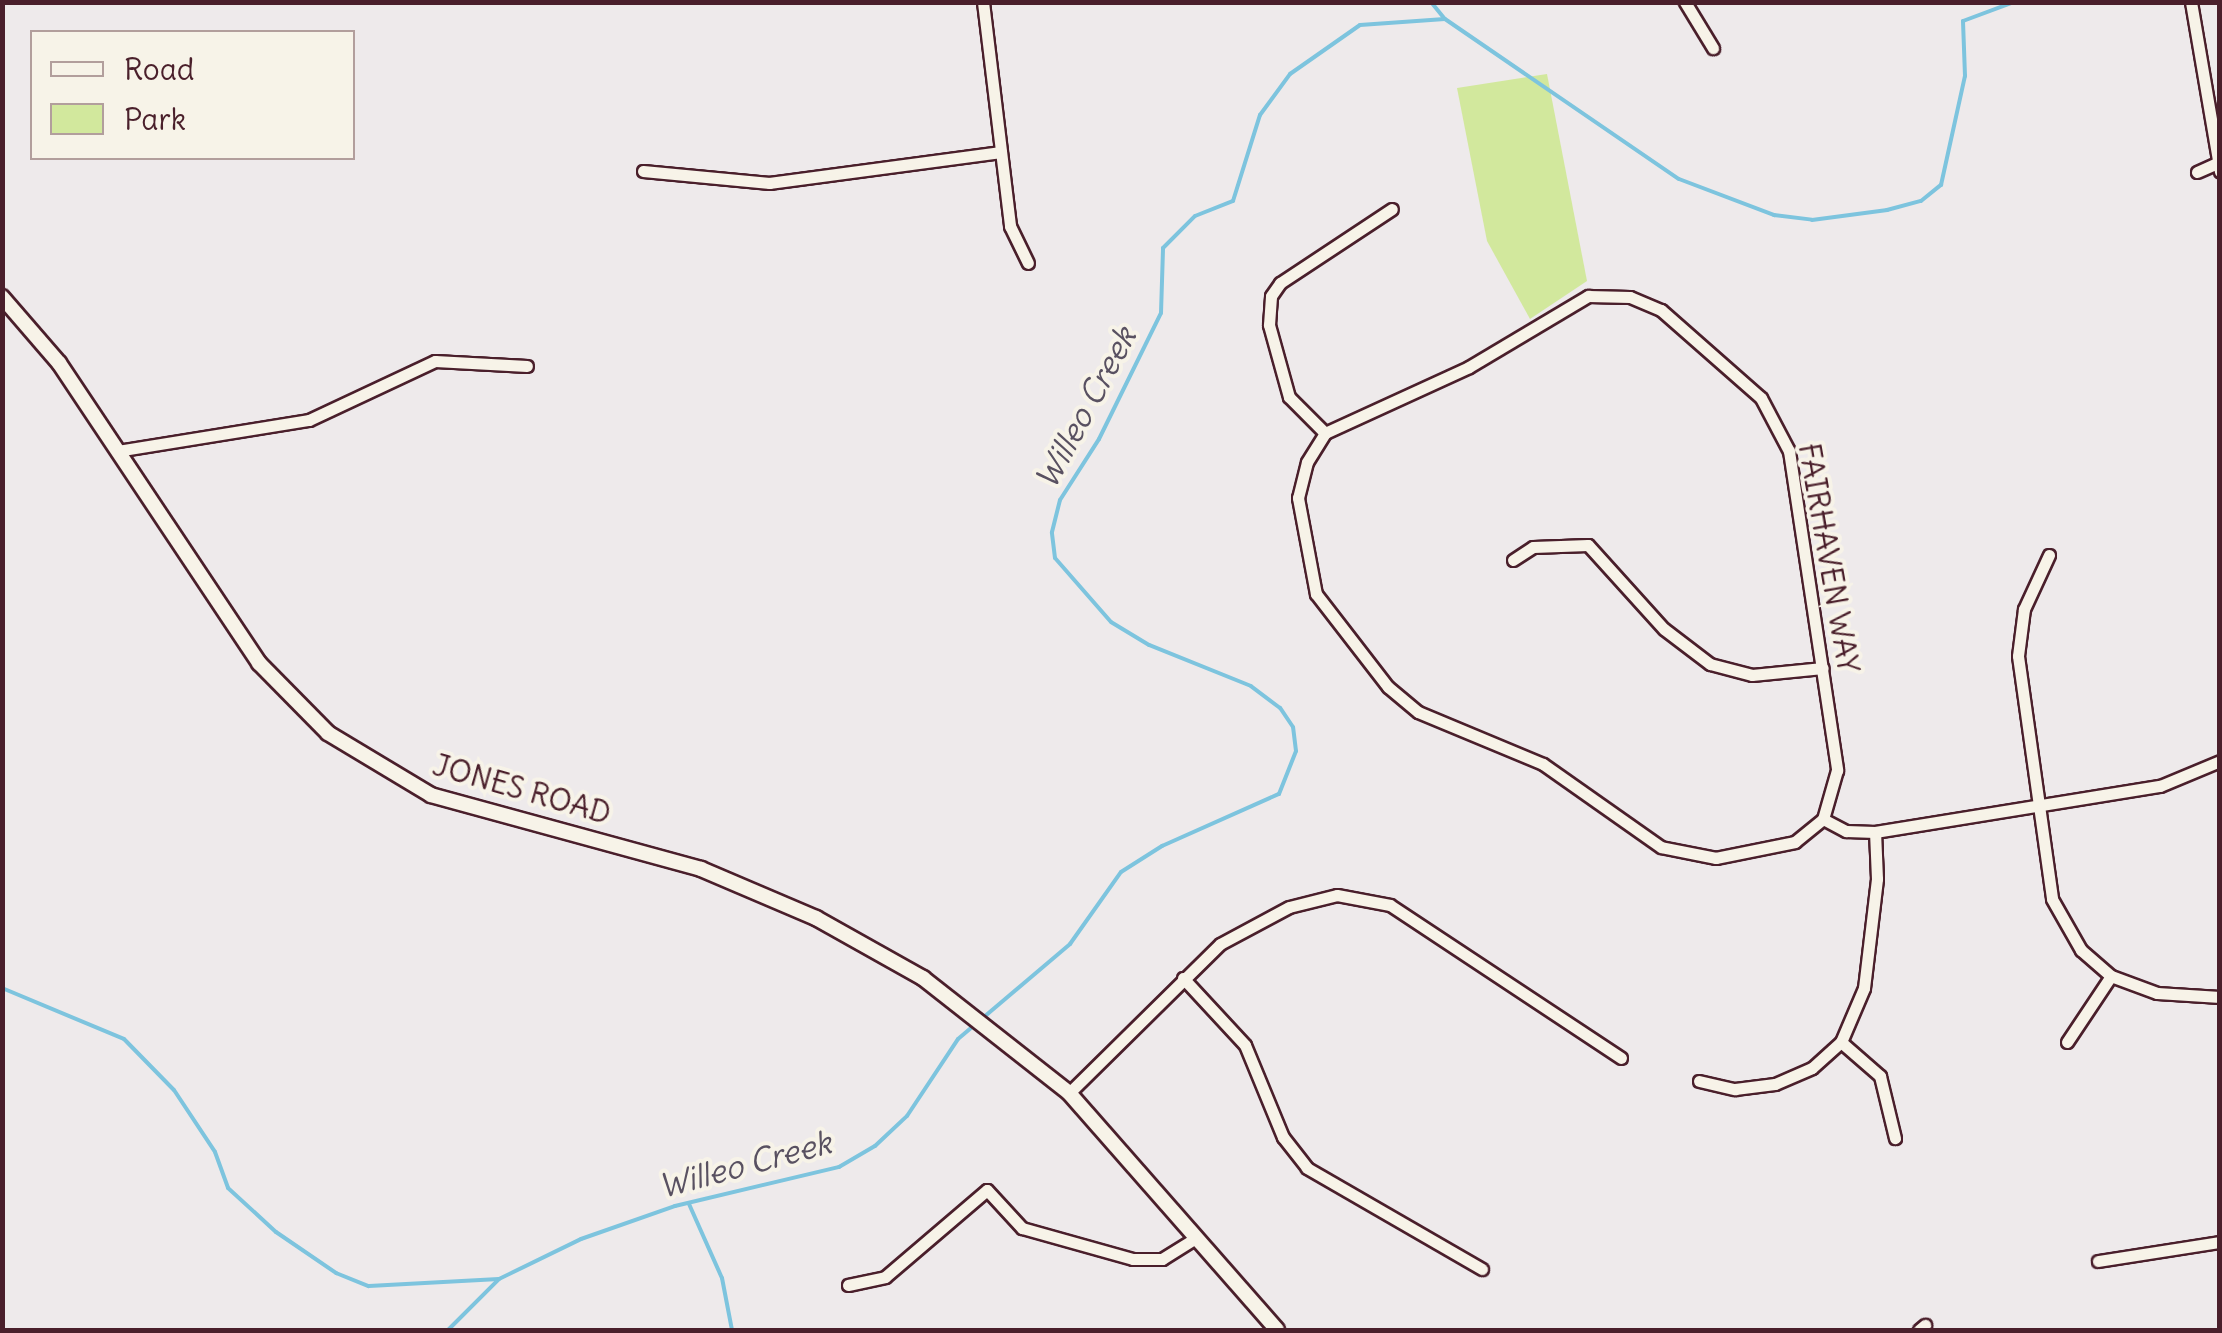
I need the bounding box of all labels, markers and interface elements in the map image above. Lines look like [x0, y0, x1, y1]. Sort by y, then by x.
legend [30, 30, 355, 160]
text: Road [124, 50, 194, 88]
text: Park [124, 100, 186, 138]
water label: Willeo Creek [1027, 321, 1145, 495]
street label: FAIRHAVEN WAY [1791, 440, 1867, 676]
street label: JONES ROAD [429, 746, 615, 832]
water label: Willeo Creek [654, 1124, 836, 1206]

